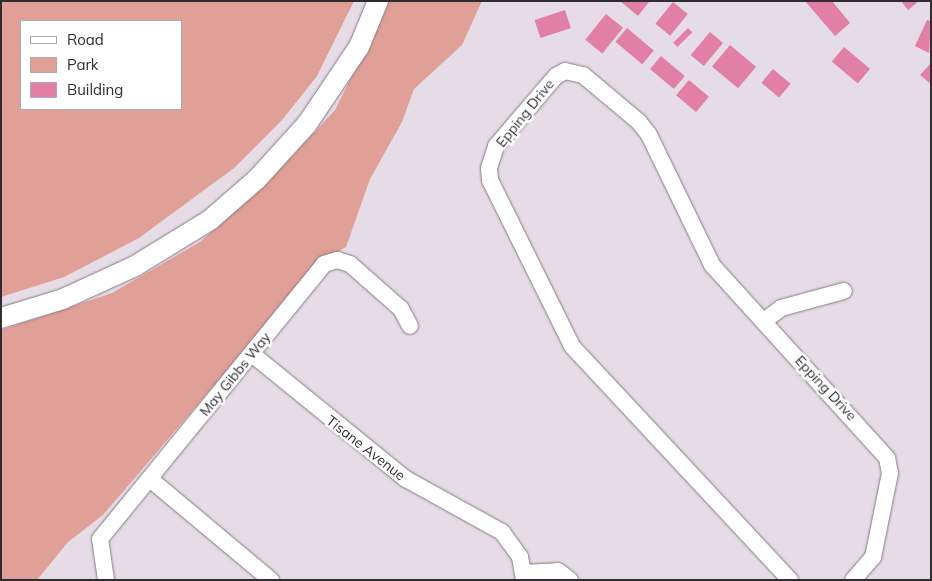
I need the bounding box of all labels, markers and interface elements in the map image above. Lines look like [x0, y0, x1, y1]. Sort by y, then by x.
legend [20, 20, 182, 110]
text: Road [67, 30, 104, 49]
text: Park [67, 55, 99, 74]
street label: Epping Drive [493, 76, 557, 150]
text: Building [67, 80, 123, 99]
street label: May Gibbs Way [196, 329, 274, 419]
street label: Epping Drive [792, 352, 860, 424]
street label: Tisane Avenue [323, 412, 409, 484]

